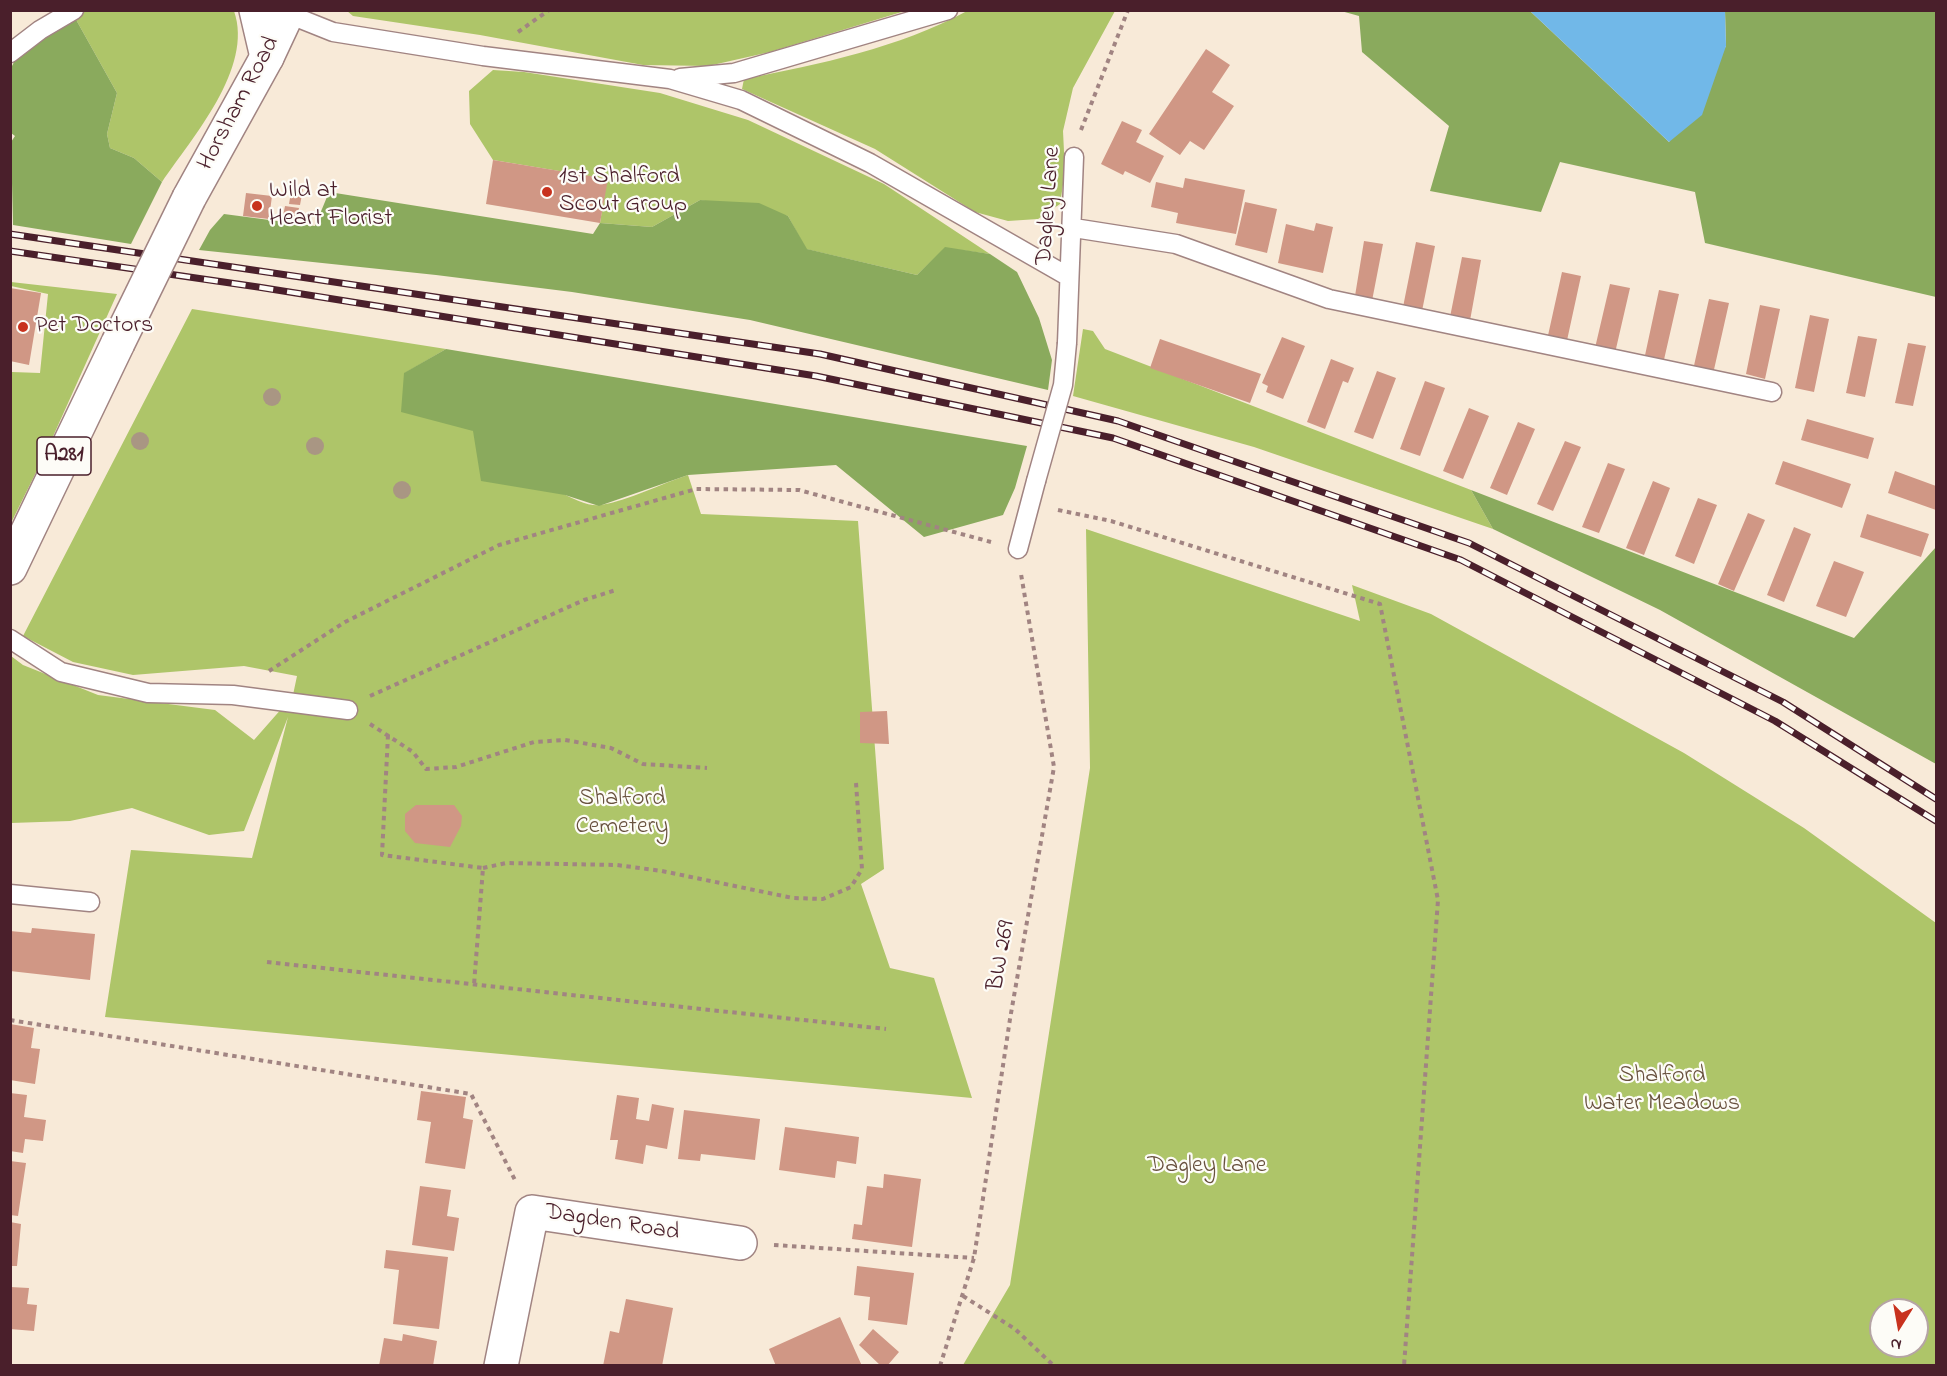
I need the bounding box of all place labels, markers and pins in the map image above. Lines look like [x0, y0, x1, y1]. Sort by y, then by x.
place label: 1st Shalford Scout Group [559, 164, 687, 220]
place label: Wild at Heart Florist [269, 178, 392, 234]
marker: 1st Shalford Scout Group [540, 185, 554, 199]
marker: Wild at Heart Florist [250, 199, 264, 213]
place label: Pet Doctors [35, 313, 153, 341]
marker: Pet Doctors [16, 320, 30, 334]

